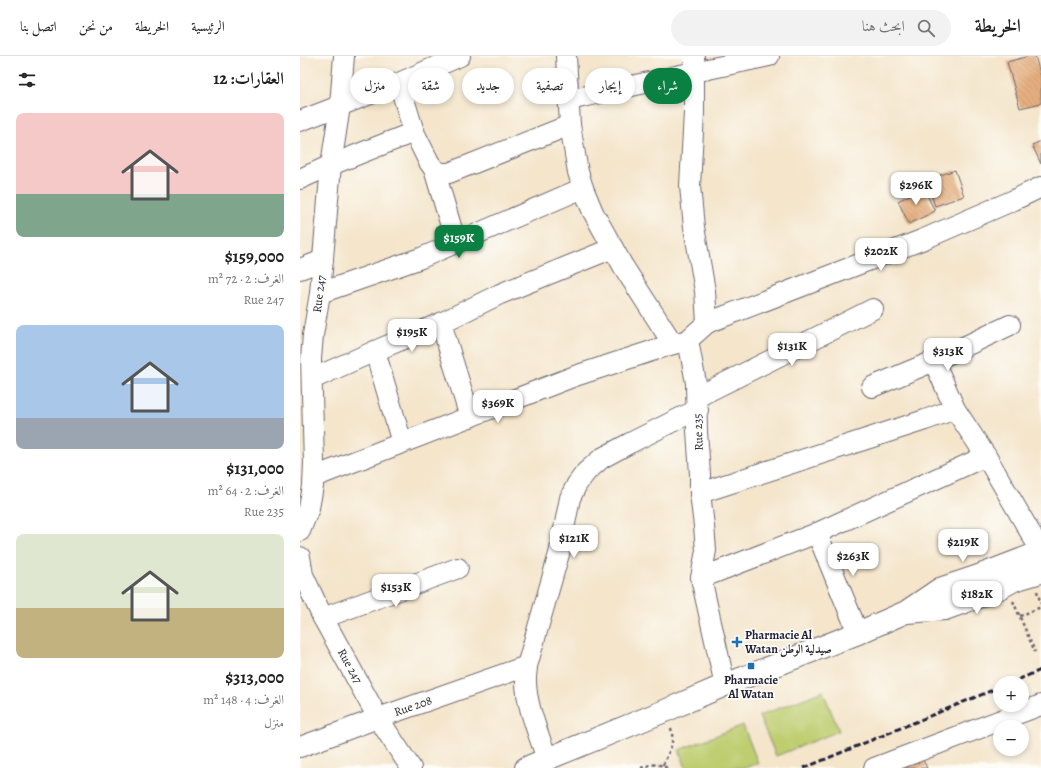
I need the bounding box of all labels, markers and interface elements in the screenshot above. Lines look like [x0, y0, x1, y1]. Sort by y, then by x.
search box [671, 10, 951, 46]
text: الخريطة [975, 13, 1021, 39]
text: ابحث هنا [862, 16, 905, 36]
text: اتصل بنا [20, 17, 57, 36]
text: من نحن [79, 17, 113, 36]
text: الخريطة [135, 17, 169, 36]
text: الرئيسية [191, 17, 225, 36]
icon: search [915, 17, 937, 39]
text: العقارات: 12 [213, 67, 284, 90]
chip: منزل [350, 68, 400, 104]
chip: شقة [408, 68, 454, 104]
chip: جديد [462, 68, 514, 104]
chip: تصفية [522, 68, 577, 104]
chip: إيجار [585, 68, 635, 104]
chip: شراء [643, 68, 692, 104]
icon: filters [16, 69, 38, 91]
icon: home [114, 139, 186, 211]
pin: $296K [888, 172, 944, 206]
text: $296K [900, 176, 932, 193]
pin: $159K [431, 225, 487, 259]
text: $159K [444, 229, 474, 246]
pin: $202K [853, 238, 909, 272]
text: $202K [864, 242, 898, 259]
text: $159,000 [225, 245, 284, 268]
text: الغرف: 2 · 72 m² [208, 270, 284, 287]
street label: Rue 247 [309, 274, 329, 314]
text: Rue 247 [243, 291, 284, 308]
pin: $195K [384, 319, 440, 353]
text: $195K [397, 323, 427, 340]
pin: $131K [764, 333, 820, 367]
text: $131K [777, 337, 807, 354]
pin: $313K [920, 338, 976, 372]
text: $313K [933, 342, 963, 359]
icon: home [114, 351, 186, 423]
pin: $369K [470, 390, 526, 424]
text: $369K [482, 394, 514, 411]
street label: Rue 235 [689, 413, 707, 451]
text: $131,000 [226, 457, 284, 480]
text: الغرف: 2 · 64 m² [208, 482, 284, 499]
text: Rue 235 [244, 503, 284, 520]
pin: $121K [546, 525, 602, 559]
text: $121K [559, 529, 589, 546]
pin: $219K [935, 529, 991, 563]
text: $219K [947, 533, 979, 550]
pin: $263K [825, 543, 881, 577]
text: $263K [837, 547, 869, 564]
icon: home [114, 560, 186, 632]
pin: $153K [368, 574, 424, 608]
text: $153K [381, 578, 411, 595]
pin: $182K [949, 581, 1005, 615]
text: $182K [961, 585, 993, 602]
place label: Pharmacie Al Watan صيدلية الوطن [744, 627, 832, 657]
marker: Pharmacie Al Watan صيدلية الوطن [732, 637, 742, 647]
street label: Rue 247 [334, 646, 367, 687]
marker: Pharmacie Al Watan [746, 661, 756, 671]
text: $313,000 [225, 666, 284, 689]
place label: Pharmacie Al Watan [724, 672, 779, 702]
map controls [993, 676, 1029, 756]
button: + [993, 676, 1029, 712]
text: الغرف: 4 · 148 m² [203, 691, 284, 708]
street label: Rue 208 [392, 692, 434, 720]
text: منزل [264, 714, 284, 731]
button: − [993, 720, 1029, 756]

